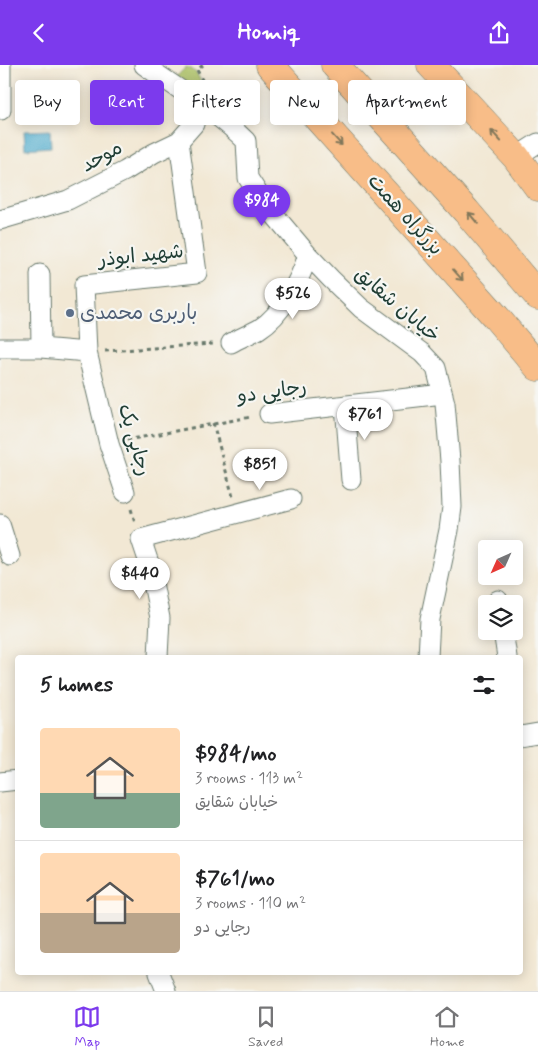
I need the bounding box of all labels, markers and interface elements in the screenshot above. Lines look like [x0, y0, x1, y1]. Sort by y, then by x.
icon: back [25, 19, 53, 47]
text: Homiq [237, 19, 301, 47]
icon: share [485, 19, 513, 47]
chip: Buy [15, 80, 80, 125]
chip: Rent [90, 80, 164, 125]
chip: Filters [174, 80, 260, 125]
chip: New [270, 80, 338, 125]
chip: Apartment [348, 80, 466, 125]
one-way arrow [490, 129, 502, 142]
one-way arrow [332, 134, 343, 147]
street label: موحد [76, 135, 128, 179]
street label: بزرگراه همت [361, 168, 449, 262]
pin: $984 [232, 185, 292, 227]
text: $984 [244, 190, 280, 211]
one-way arrow [467, 212, 478, 225]
street label: شهید ابوذر [95, 238, 185, 274]
street label: خیابان شقایق [348, 261, 446, 349]
one-way arrow [452, 268, 463, 281]
pin: $526 [263, 277, 323, 320]
text: $526 [275, 283, 311, 304]
place label: باربری محمدی [80, 300, 197, 327]
marker: باربری محمدی [64, 307, 76, 319]
street label: رجایی دو [234, 374, 308, 410]
pin: $761 [335, 399, 395, 441]
street label: رجایی یک [111, 401, 157, 479]
text: $761 [348, 404, 382, 425]
pin: $851 [230, 449, 290, 491]
text: $851 [243, 454, 277, 475]
north arrow [478, 540, 522, 585]
map controls [478, 540, 523, 640]
pin: $440 [110, 557, 170, 600]
text: $440 [121, 563, 159, 584]
button: layers [478, 595, 523, 640]
text: 5 homes [40, 671, 113, 699]
icon: filters [470, 671, 498, 699]
text: $984/mo [195, 740, 276, 768]
icon: home [80, 748, 140, 808]
text: 3 rooms · 113 m² [195, 768, 303, 789]
text: خیابان شقایق [195, 792, 278, 813]
text: $761/mo [195, 865, 275, 893]
icon: home [80, 873, 140, 933]
text: 3 rooms · 110 m² [195, 893, 306, 914]
text: رجایی دو [195, 917, 251, 938]
tab: Map [73, 1003, 101, 1051]
tab: Saved [248, 1003, 283, 1051]
tab: Home [430, 1003, 465, 1051]

